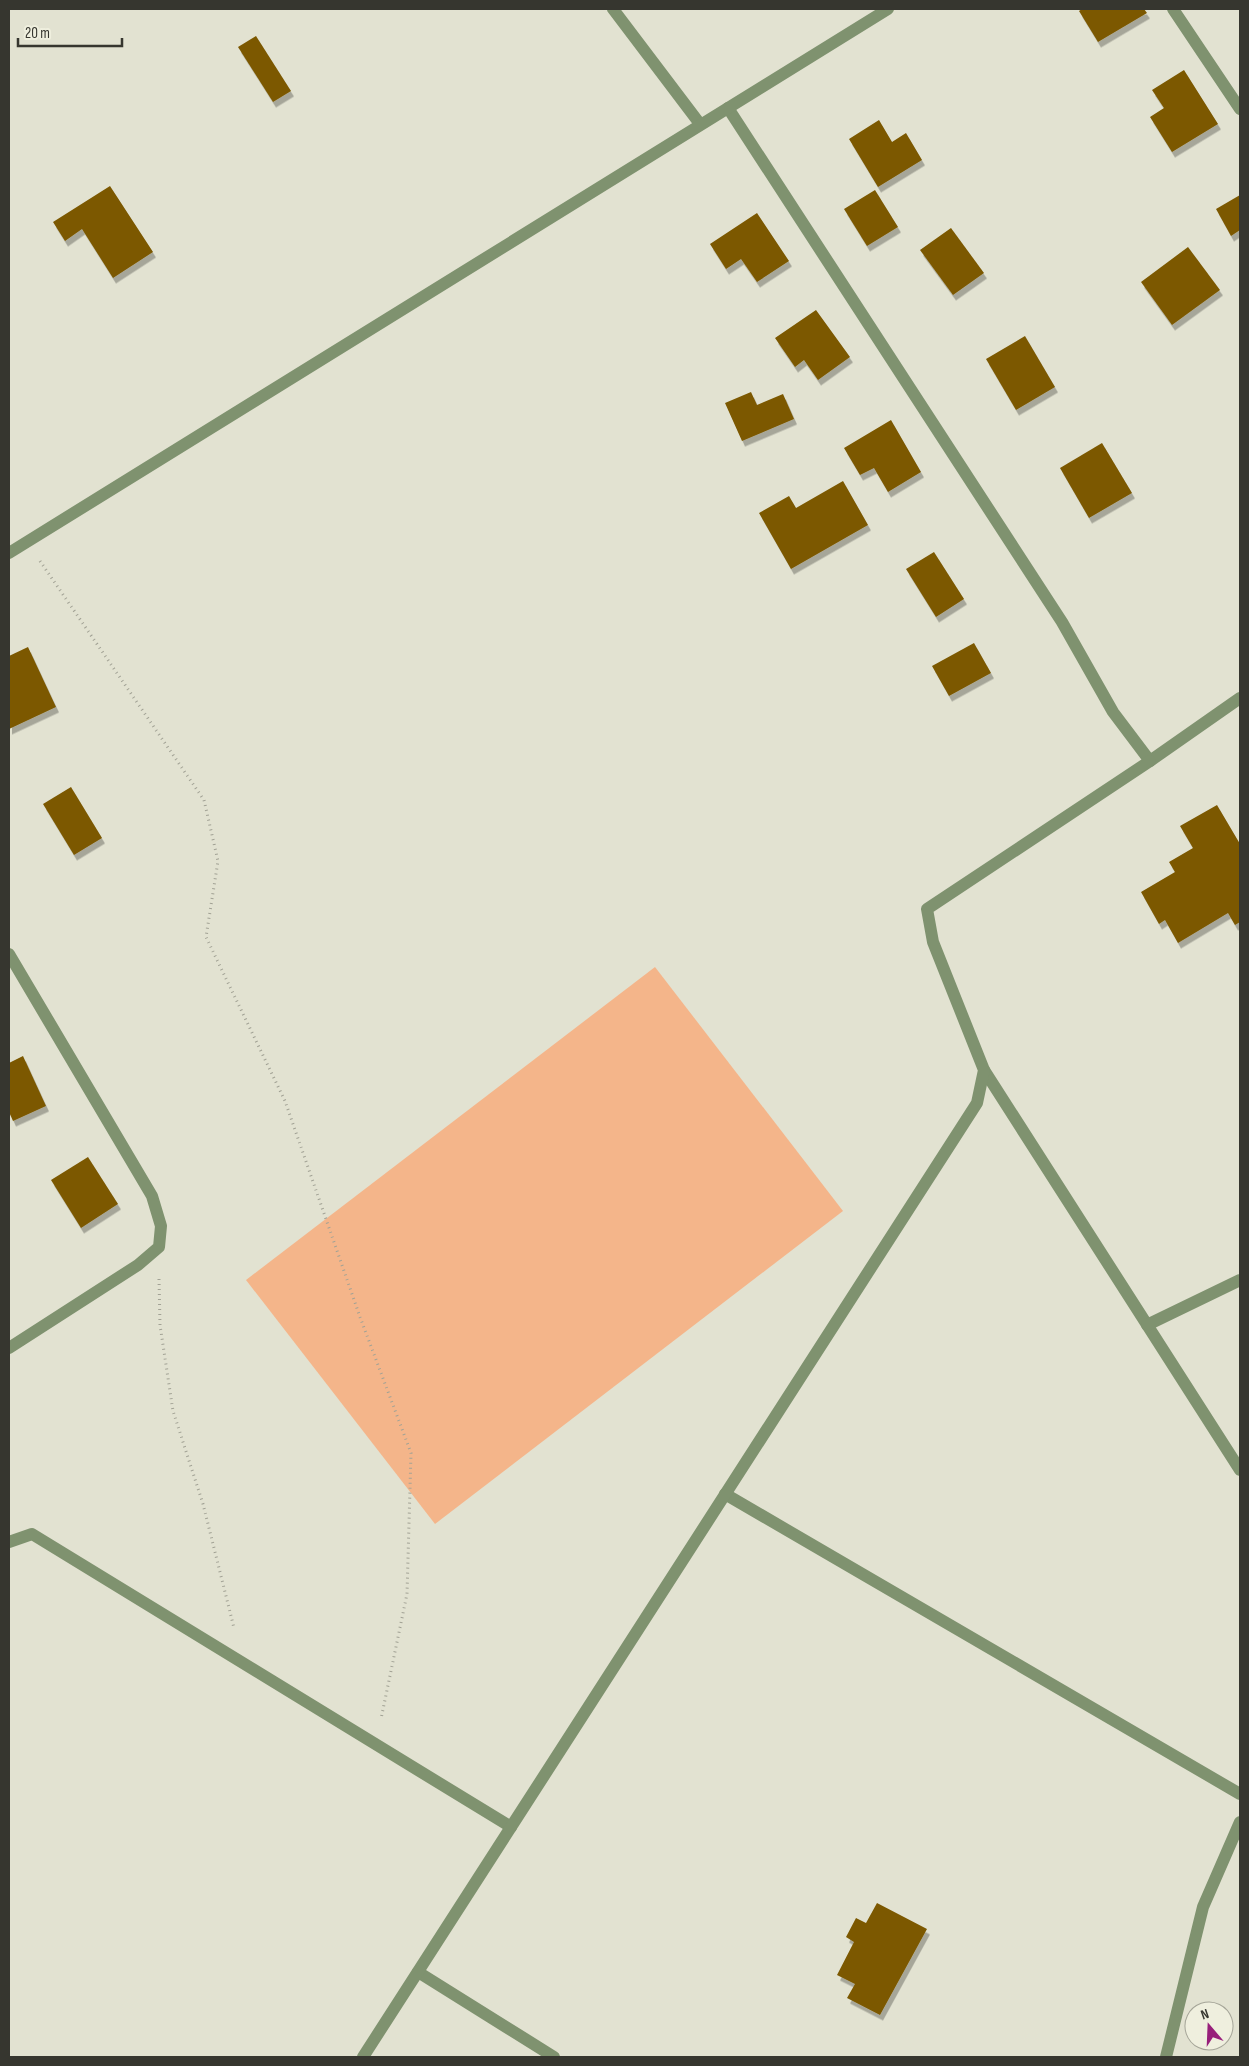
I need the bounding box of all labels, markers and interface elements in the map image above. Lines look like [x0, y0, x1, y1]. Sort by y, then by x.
scale bar [18, 15, 121, 47]
text: 20 m [25, 24, 50, 43]
north arrow [1184, 2001, 1234, 2051]
text: N [1199, 2005, 1211, 2023]

